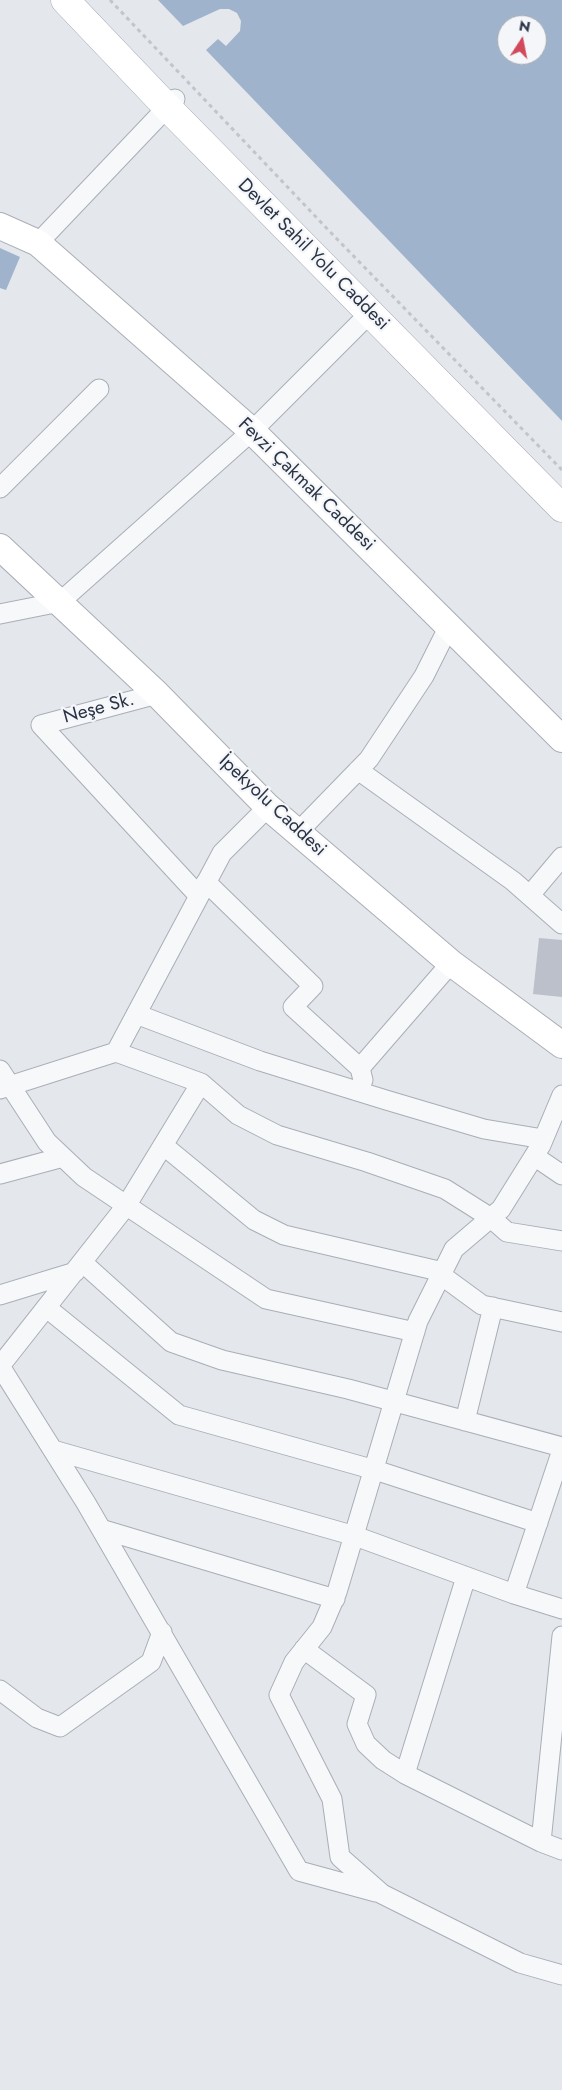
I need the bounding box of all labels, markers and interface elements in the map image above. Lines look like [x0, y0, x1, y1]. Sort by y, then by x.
north arrow [497, 15, 547, 65]
text: N [517, 15, 532, 37]
street label: Devlet Sahil Yolu Caddesi [232, 174, 394, 336]
street label: Fevzi Çakmak Caddesi [233, 414, 379, 556]
street label: Neşe Sk. [61, 689, 137, 729]
street label: İpekyolu Caddesi [214, 750, 330, 862]

